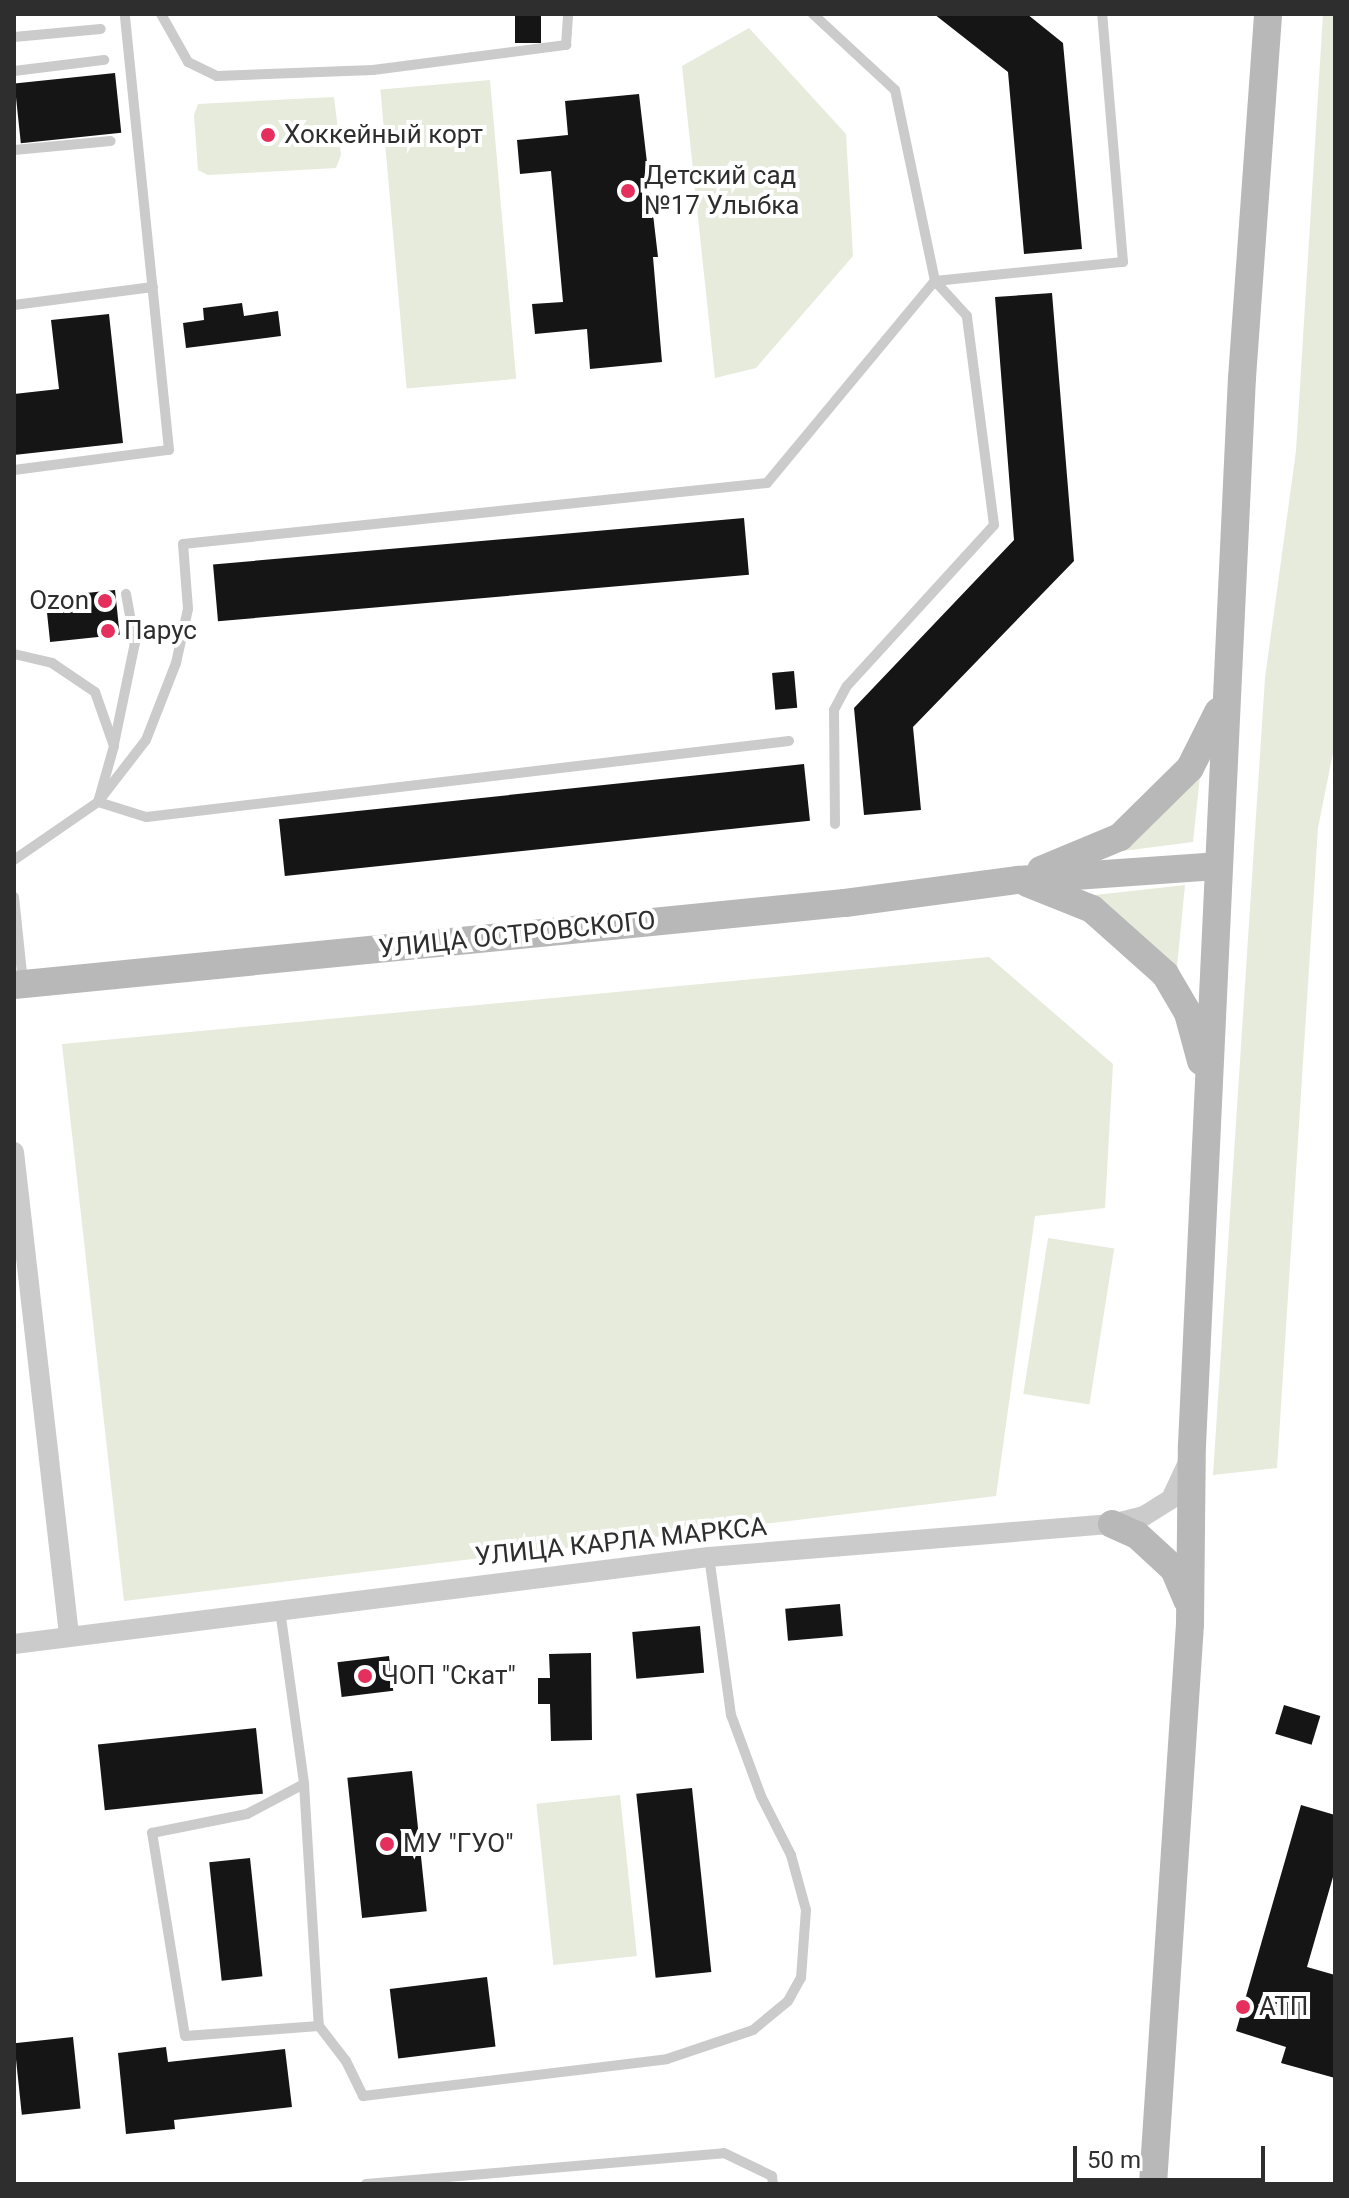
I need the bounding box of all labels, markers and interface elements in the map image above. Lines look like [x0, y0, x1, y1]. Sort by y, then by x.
place label: Хоккейный корт [284, 119, 483, 151]
marker: Хоккейный корт [259, 126, 277, 144]
place label: Детский сад №17 Улыбка [644, 160, 799, 222]
marker: Детский сад №17 Улыбка [619, 182, 637, 200]
place label: Ozon [29, 585, 89, 617]
marker: Ozon [96, 592, 114, 610]
place label: Парус [124, 615, 197, 647]
marker: Парус [99, 622, 117, 640]
street label: УЛИЦА ОСТРОВСКОГО [377, 905, 657, 965]
street label: УЛИЦА КАРЛА МАРКСА [474, 1511, 768, 1573]
place label: ЧОП "Скат" [381, 1660, 516, 1692]
marker: ЧОП "Скат" [356, 1667, 374, 1685]
place label: МУ "ГУО" [403, 1828, 514, 1860]
marker: МУ "ГУО" [378, 1835, 396, 1853]
place label: АТП [1259, 1991, 1308, 2023]
marker: АТП [1234, 1998, 1252, 2016]
scale bar [1077, 2130, 1269, 2180]
text: 50 m [1087, 2146, 1141, 2174]

